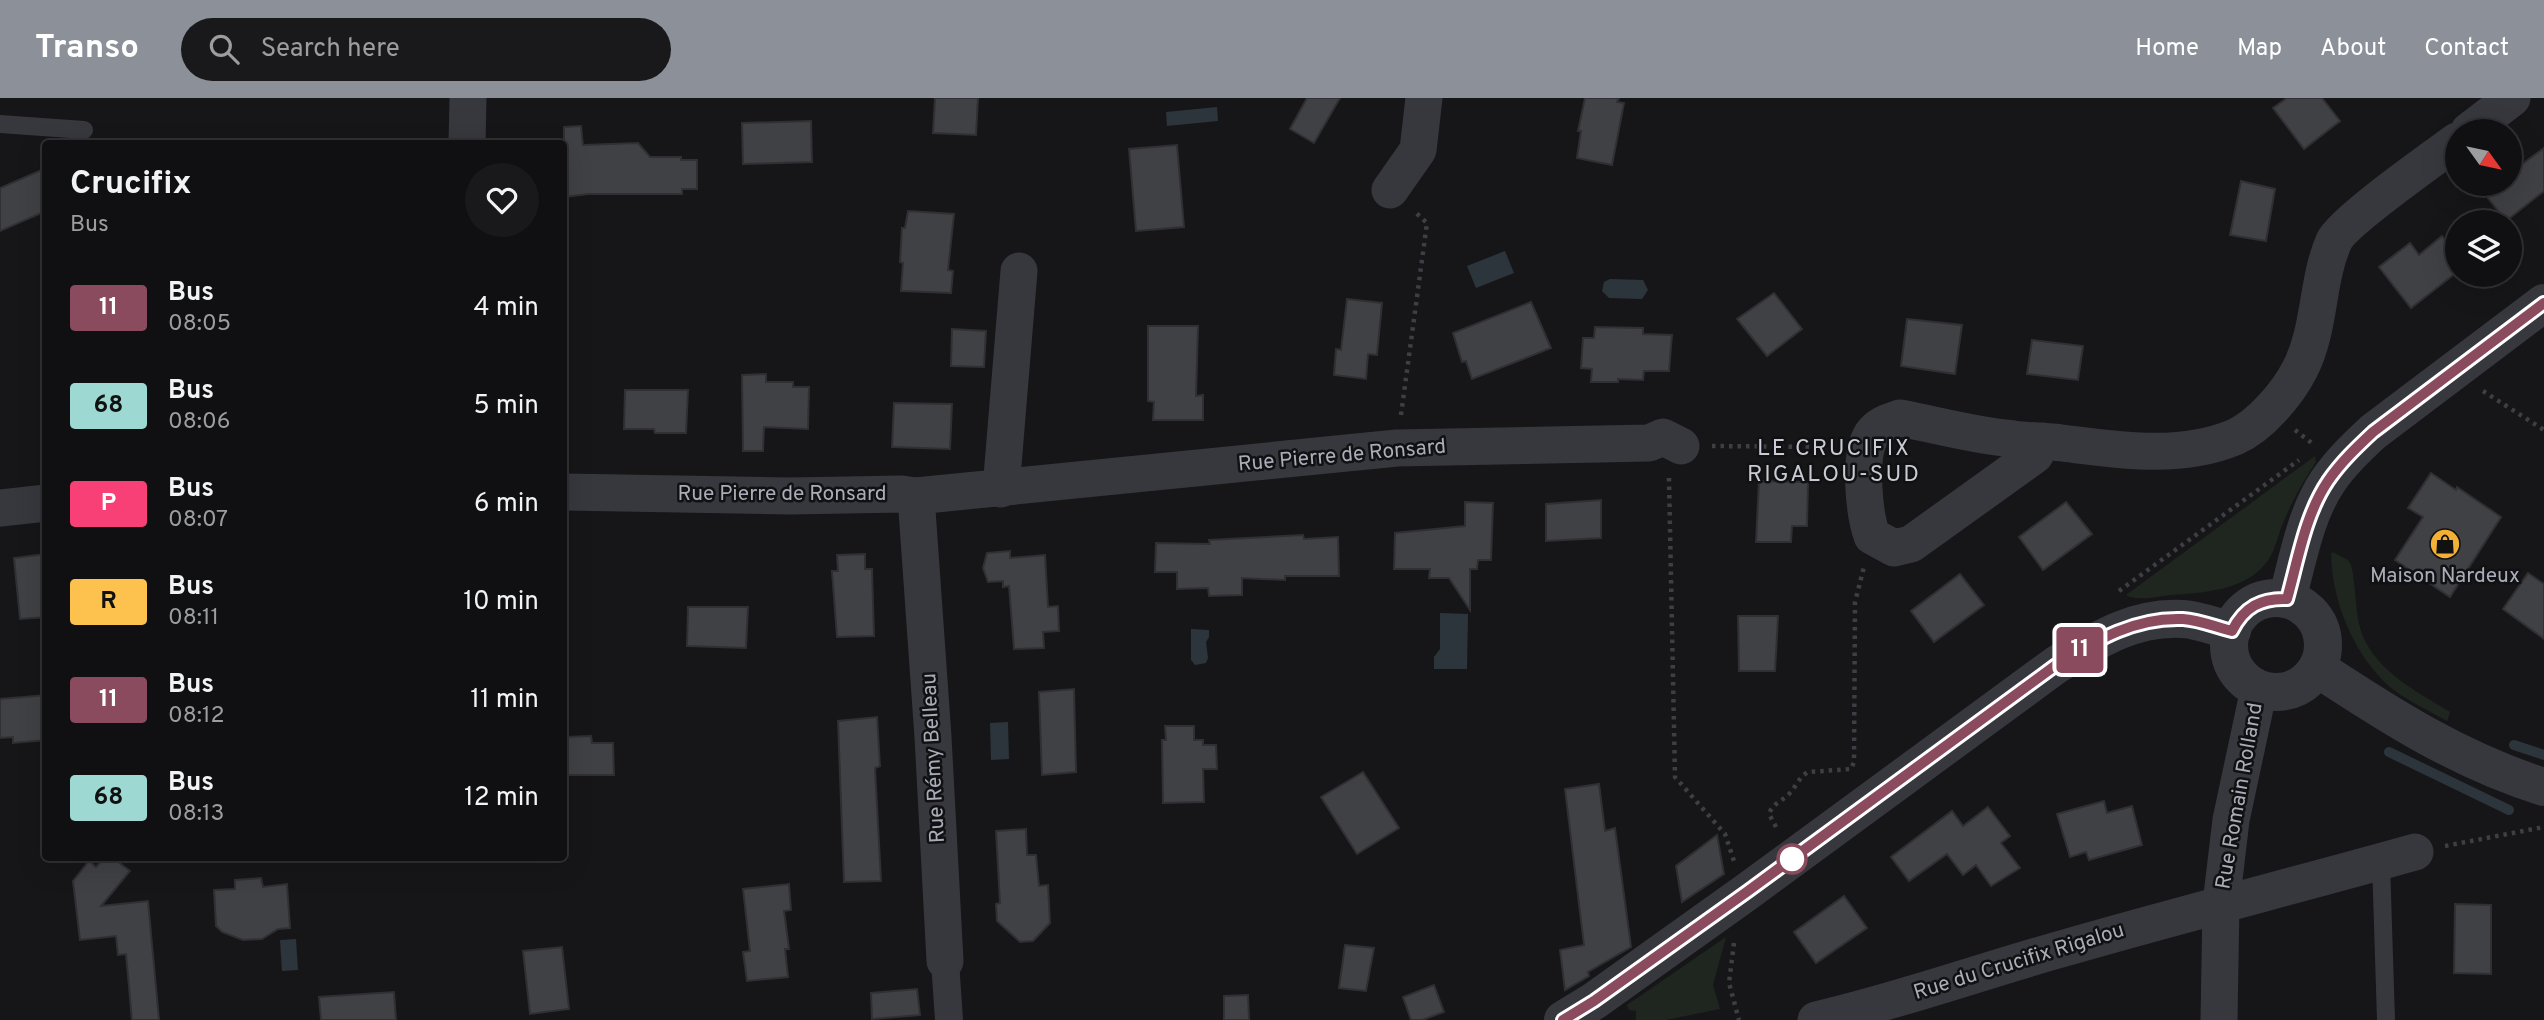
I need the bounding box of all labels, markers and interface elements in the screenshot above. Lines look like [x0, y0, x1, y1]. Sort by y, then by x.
search box [181, 18, 671, 81]
text: Transo [35, 28, 139, 70]
icon: search [205, 30, 243, 68]
text: Search here [261, 33, 400, 66]
text: Home [2135, 34, 2199, 64]
text: Map [2237, 34, 2282, 64]
text: About [2320, 34, 2386, 64]
text: Contact [2424, 34, 2509, 64]
north arrow [2445, 119, 2522, 196]
map controls [2445, 119, 2522, 287]
button: heart [465, 163, 539, 237]
text: Crucifix [70, 164, 192, 206]
button: layers [2445, 210, 2522, 287]
text: Bus [70, 211, 109, 240]
text: Bus [168, 277, 214, 310]
text: 4 min [473, 292, 539, 325]
text: 11 [99, 293, 118, 323]
text: 08:05 [168, 310, 231, 339]
text: Bus [168, 375, 214, 408]
text: 5 min [473, 390, 539, 423]
text: 68 [94, 391, 123, 421]
text: 08:06 [168, 408, 231, 437]
street label: Rue Pierre de Ronsard [1237, 433, 1447, 479]
district label: LE CRUCIFIX RIGALOU-SUD [1747, 435, 1921, 490]
text: Bus [168, 473, 214, 506]
street label: Rue Pierre de Ronsard [678, 481, 886, 508]
text: 6 min [474, 488, 539, 521]
text: P [101, 489, 116, 519]
text: 08:07 [168, 506, 228, 535]
shop icon: Maison Nardeux [2428, 527, 2462, 561]
place label: Maison Nardeux [2370, 563, 2520, 590]
text: Bus [168, 571, 214, 604]
text: 10 min [463, 586, 539, 619]
text: R [100, 587, 117, 617]
text: 08:11 [168, 604, 219, 633]
line badge: 11 [2048, 627, 2112, 673]
text: 11 [2070, 635, 2090, 665]
text: Bus [168, 669, 214, 702]
street label: Rue Rémy Belleau [916, 672, 952, 844]
text: 11 min [470, 684, 539, 717]
text: 11 [99, 685, 118, 715]
street label: Rue Romain Rolland [2210, 701, 2270, 891]
text: 08:12 [168, 702, 225, 731]
text: Bus [168, 767, 214, 800]
text: 12 min [464, 782, 539, 815]
text: 68 [94, 783, 123, 813]
text: 08:13 [168, 800, 224, 829]
unlabelled marker [1777, 844, 1807, 874]
street label: Rue du Crucifix Rigalou [1910, 917, 2128, 1007]

